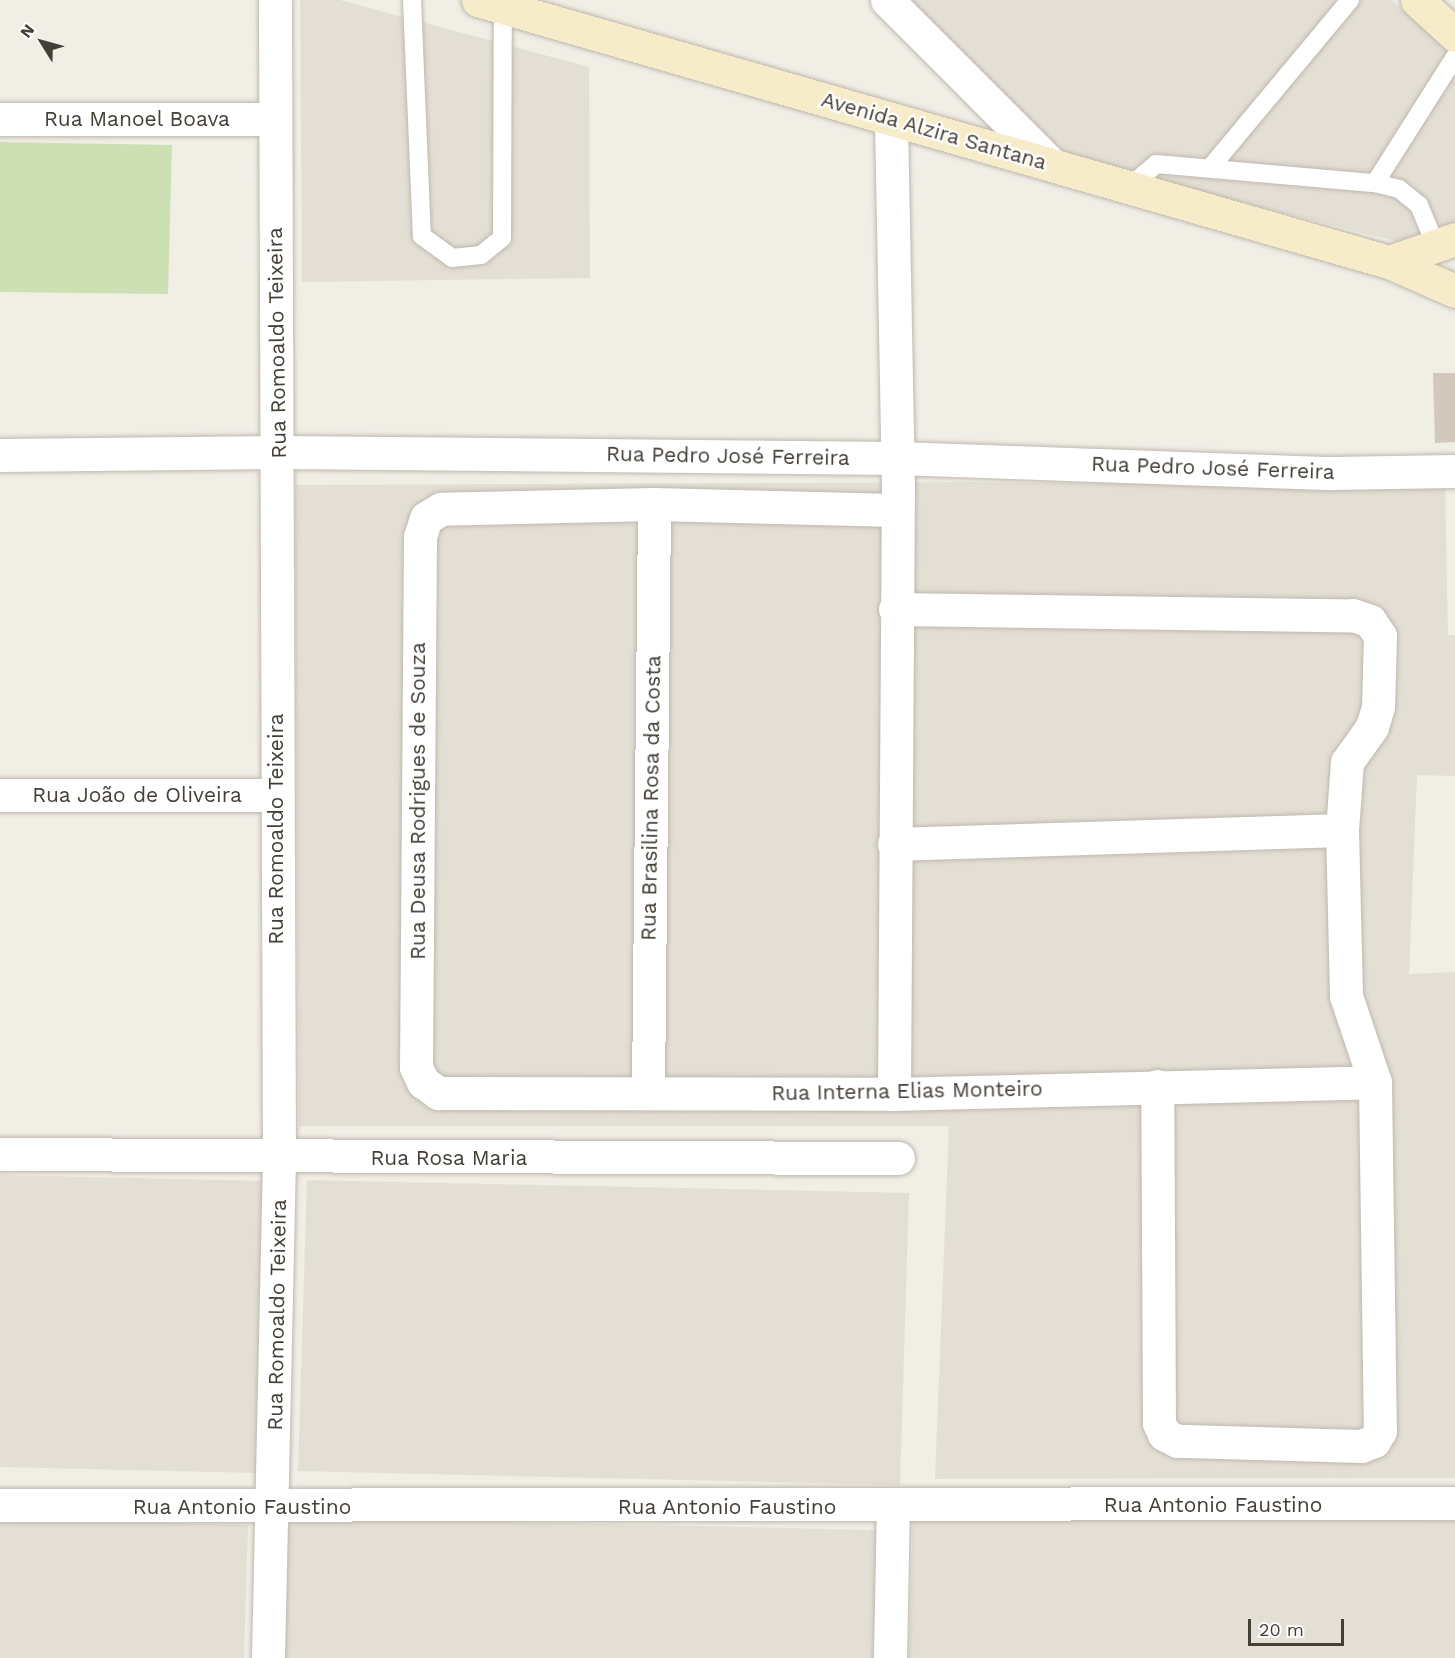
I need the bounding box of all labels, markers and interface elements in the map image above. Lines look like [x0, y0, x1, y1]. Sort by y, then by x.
north arrow [12, 12, 72, 72]
text: N [16, 20, 38, 41]
street label: Avenida Alzira Santana [818, 87, 1050, 175]
street label: Rua Manoel Boava [43, 106, 231, 132]
street label: Rua Romoaldo Teixeira [262, 227, 292, 459]
street label: Rua Pedro José Ferreira [605, 441, 851, 471]
street label: Rua Pedro José Ferreira [1090, 451, 1336, 485]
street label: Rua Deusa Rodrigues de Souza [405, 642, 431, 960]
street label: Rua Brasilina Rosa da Costa [636, 654, 666, 942]
street label: Rua Romoaldo Teixeira [263, 713, 289, 945]
street label: Rua João de Oliveira [32, 782, 242, 808]
street label: Rua Interna Elias Monteiro [771, 1076, 1043, 1106]
street label: Rua Rosa Maria [370, 1145, 528, 1171]
street label: Rua Romoaldo Teixeira [262, 1199, 292, 1431]
street label: Rua Antonio Faustino [1103, 1492, 1323, 1518]
street label: Rua Antonio Faustino [132, 1494, 352, 1520]
street label: Rua Antonio Faustino [617, 1494, 837, 1520]
scale bar [1251, 1607, 1347, 1645]
text: 20 m [1259, 1619, 1304, 1640]

